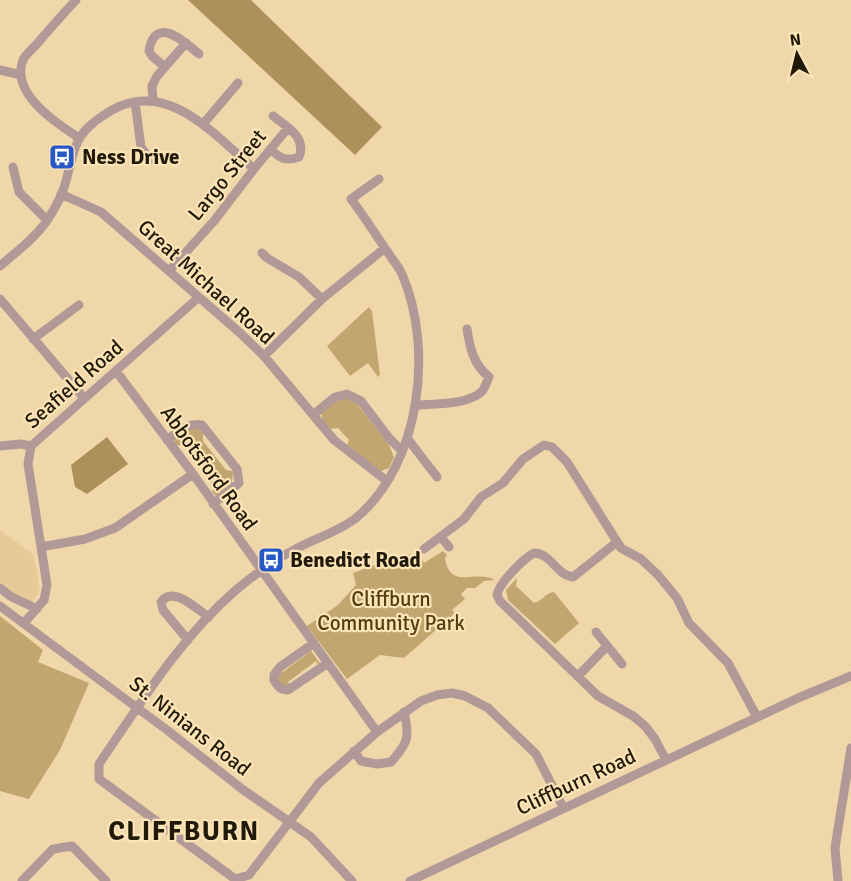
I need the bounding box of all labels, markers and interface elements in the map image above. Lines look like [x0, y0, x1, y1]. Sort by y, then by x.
north arrow [767, 24, 827, 84]
text: N [789, 30, 802, 51]
street label: Largo Street [182, 124, 272, 226]
bus stop icon: Ness Drive [47, 142, 77, 172]
place label: Ness Drive [82, 144, 179, 170]
street label: Great Michael Road [132, 214, 280, 350]
street label: Seafield Road [19, 334, 129, 434]
street label: Abbotsford Road [155, 400, 263, 536]
bus stop icon: Benedict Road [256, 545, 286, 575]
place label: Benedict Road [290, 547, 421, 573]
park label: Cliffburn Community Park [317, 586, 465, 636]
street label: St. Ninians Road [124, 670, 256, 782]
street label: Cliffburn Road [512, 743, 640, 821]
district label: CLIFFBURN [108, 815, 260, 848]

